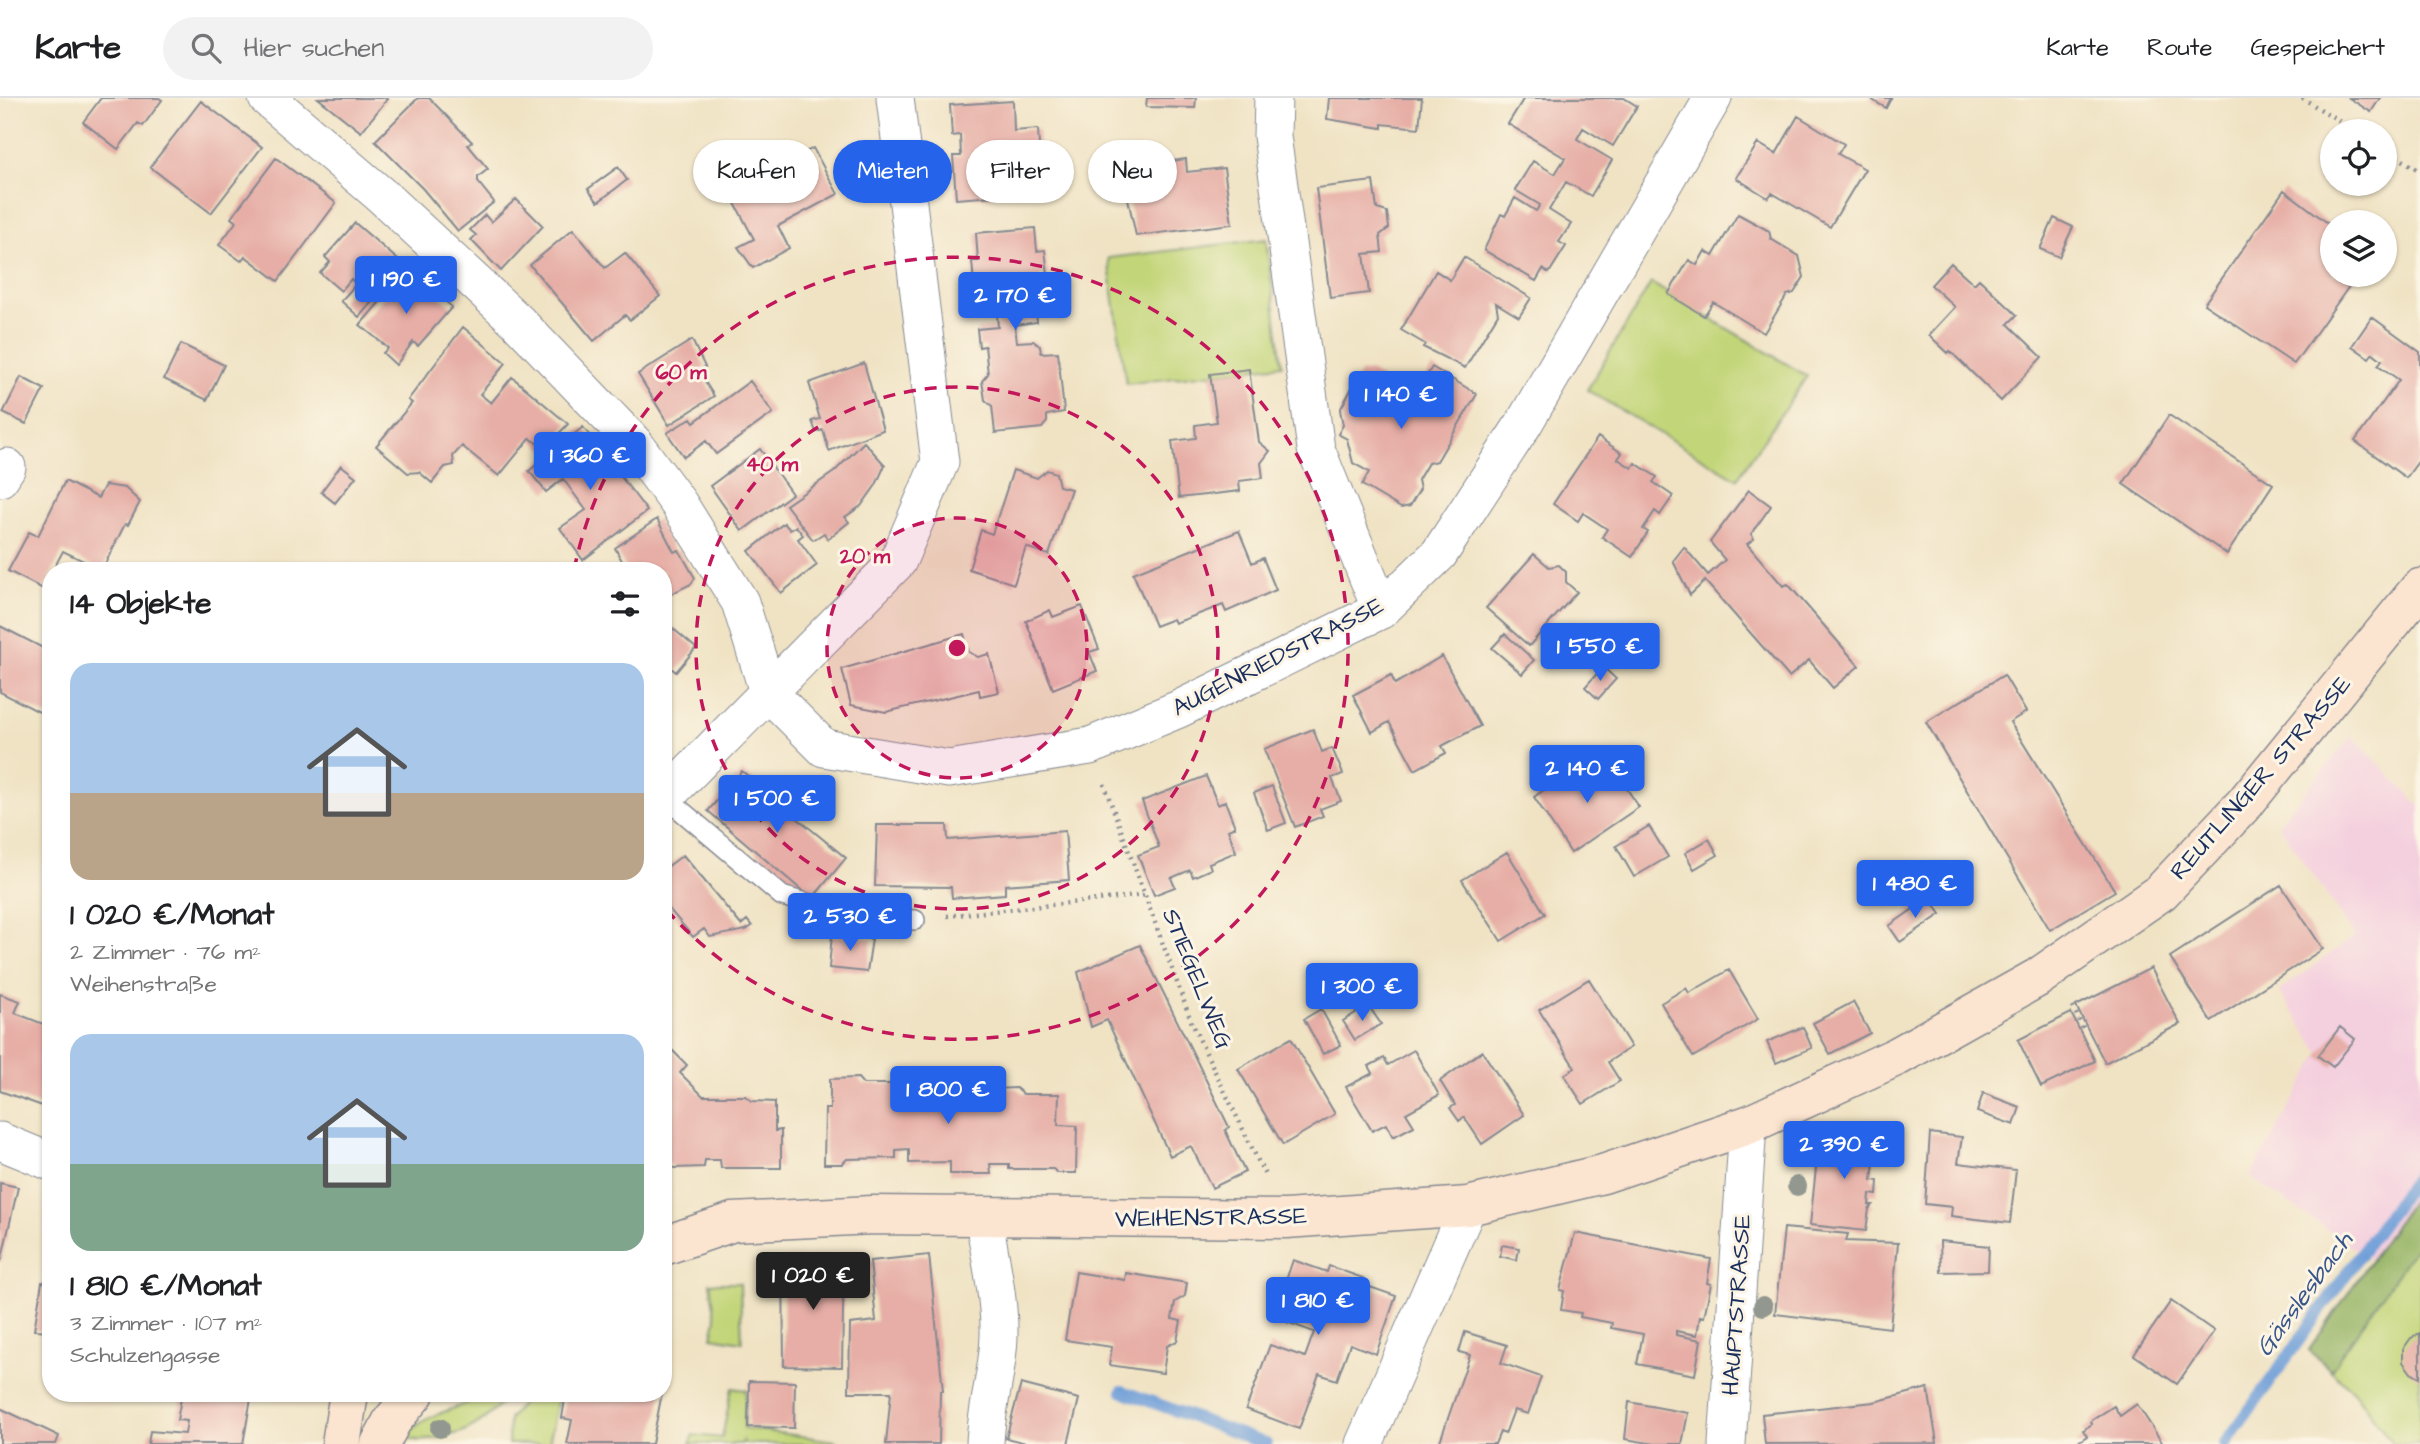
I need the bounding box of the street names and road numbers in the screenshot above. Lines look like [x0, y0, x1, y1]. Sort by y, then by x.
street label: AUGENRIEDSTRASSE [1166, 589, 1390, 725]
street label: REUTLINGER STRASSE [2163, 669, 2359, 887]
street label: STIEGELWEG [1153, 904, 1241, 1055]
street label: WEIHENSTRASSE [1115, 1199, 1307, 1237]
street label: HAUPTSTRASSE [1714, 1213, 1760, 1397]

